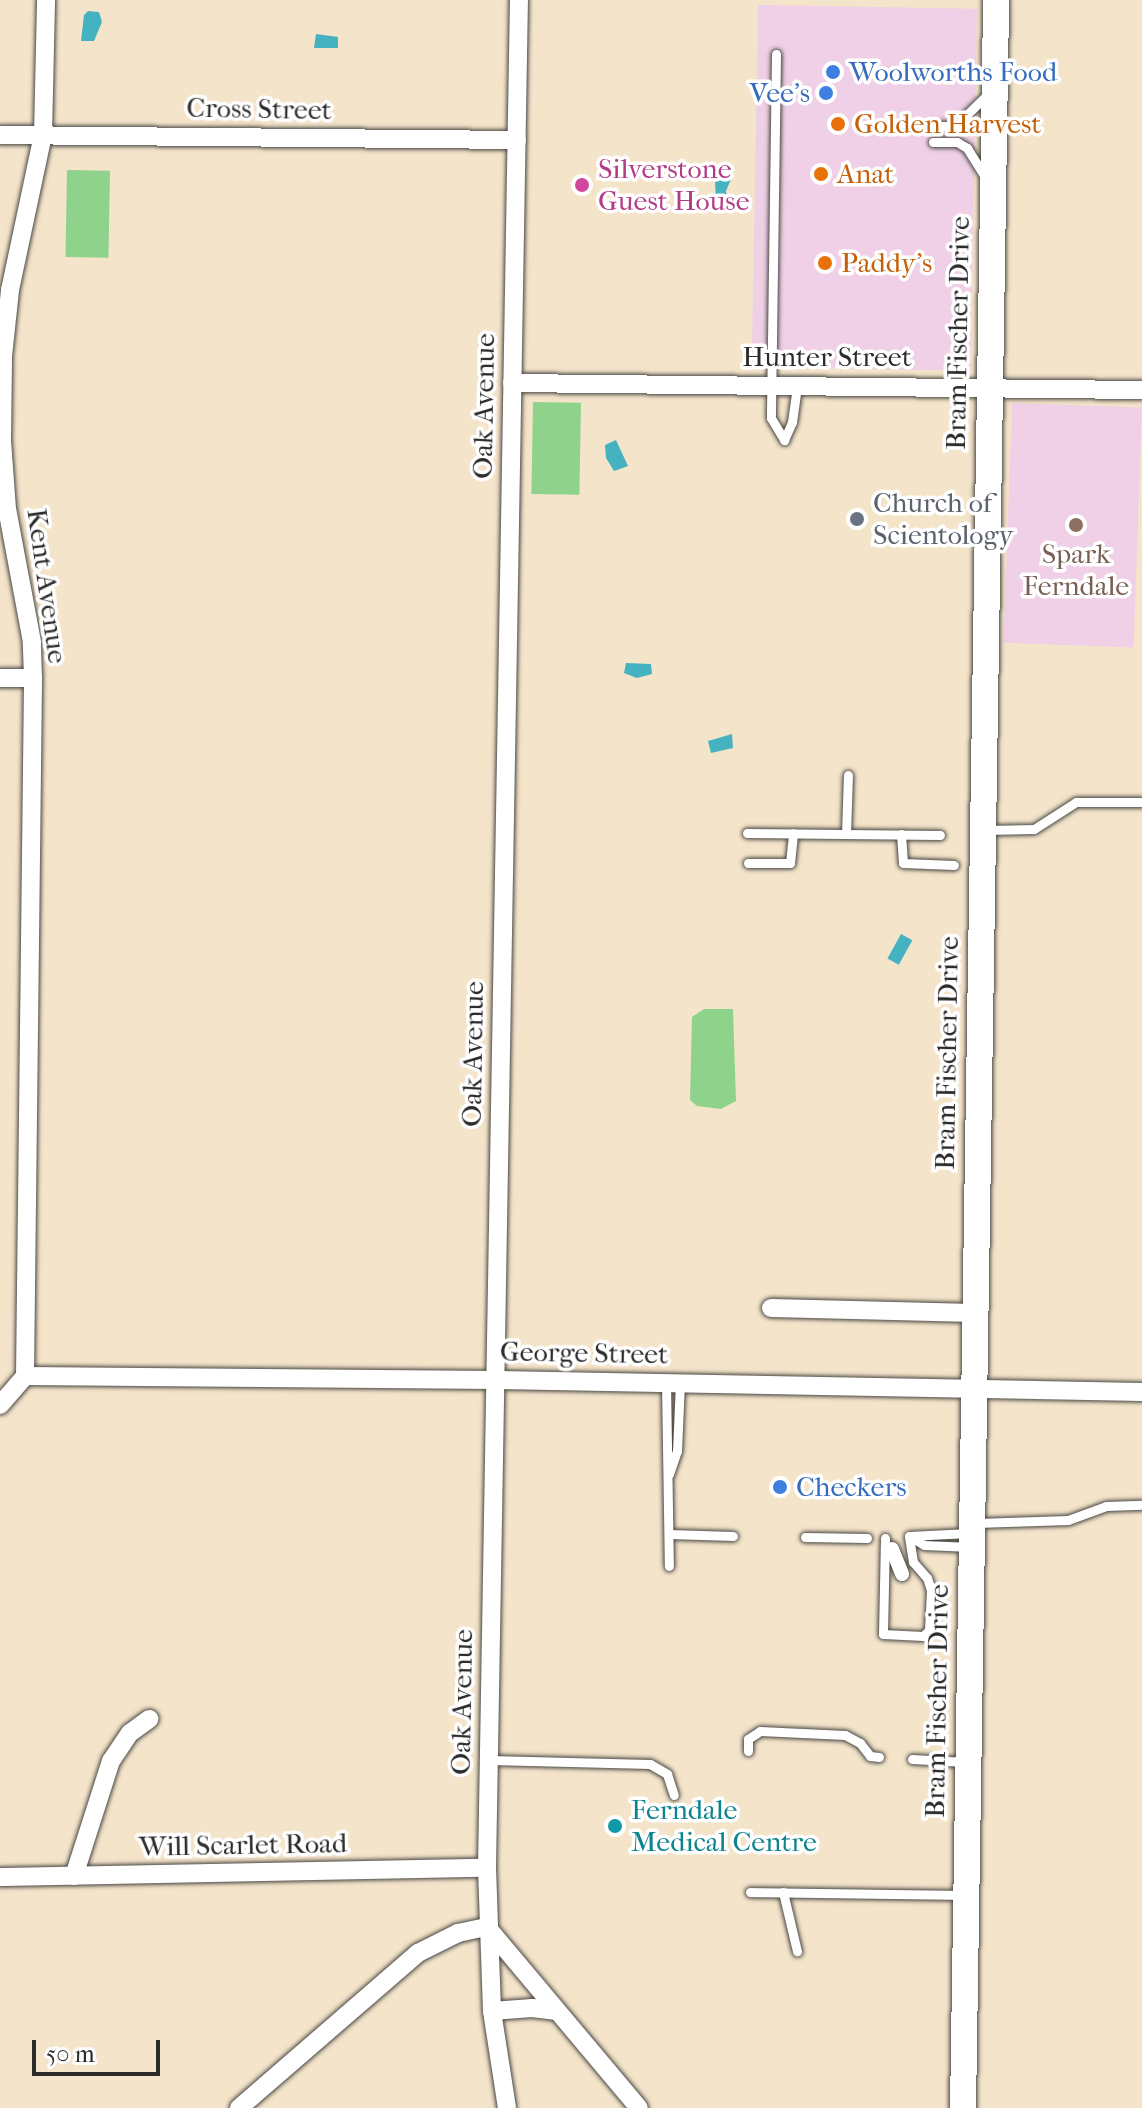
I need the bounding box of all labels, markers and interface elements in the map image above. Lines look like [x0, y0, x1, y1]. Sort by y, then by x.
place label: Woolworths Food [849, 55, 1057, 89]
marker: Woolworths Food [824, 63, 842, 81]
place label: Vee's [750, 76, 810, 110]
marker: Vee's [817, 84, 835, 102]
street label: Cross Street [186, 91, 332, 127]
place label: Golden Harvest [854, 107, 1041, 141]
marker: Golden Harvest [829, 115, 847, 133]
place label: Silverstone Guest House [598, 152, 749, 218]
place label: Anat [837, 157, 894, 191]
marker: Anat [812, 165, 830, 183]
marker: Silverstone Guest House [573, 176, 591, 194]
street label: Bram Fischer Drive [939, 216, 977, 450]
place label: Paddy's [841, 246, 932, 280]
marker: Paddy's [816, 254, 834, 272]
street label: Oak Avenue [466, 333, 502, 479]
street label: Hunter Street [742, 340, 912, 374]
place label: Church of Scientology [873, 486, 1013, 552]
street label: Kent Avenue [19, 506, 75, 666]
marker: Church of Scientology [848, 510, 866, 528]
marker: Spark Ferndale [1067, 516, 1085, 534]
place label: Spark Ferndale [1023, 537, 1129, 603]
street label: Bram Fischer Drive [928, 936, 966, 1170]
street label: Oak Avenue [455, 981, 491, 1127]
street label: George Street [500, 1335, 668, 1371]
place label: Checkers [796, 1470, 907, 1504]
marker: Checkers [771, 1478, 789, 1496]
street label: Bram Fischer Drive [918, 1584, 956, 1818]
street label: Oak Avenue [444, 1629, 480, 1775]
place label: Ferndale Medical Centre [631, 1793, 817, 1859]
marker: Ferndale Medical Centre [606, 1817, 624, 1835]
street label: Will Scarlet Road [139, 1826, 347, 1864]
scale bar [36, 2024, 164, 2074]
text: 50 m [46, 2040, 95, 2068]

